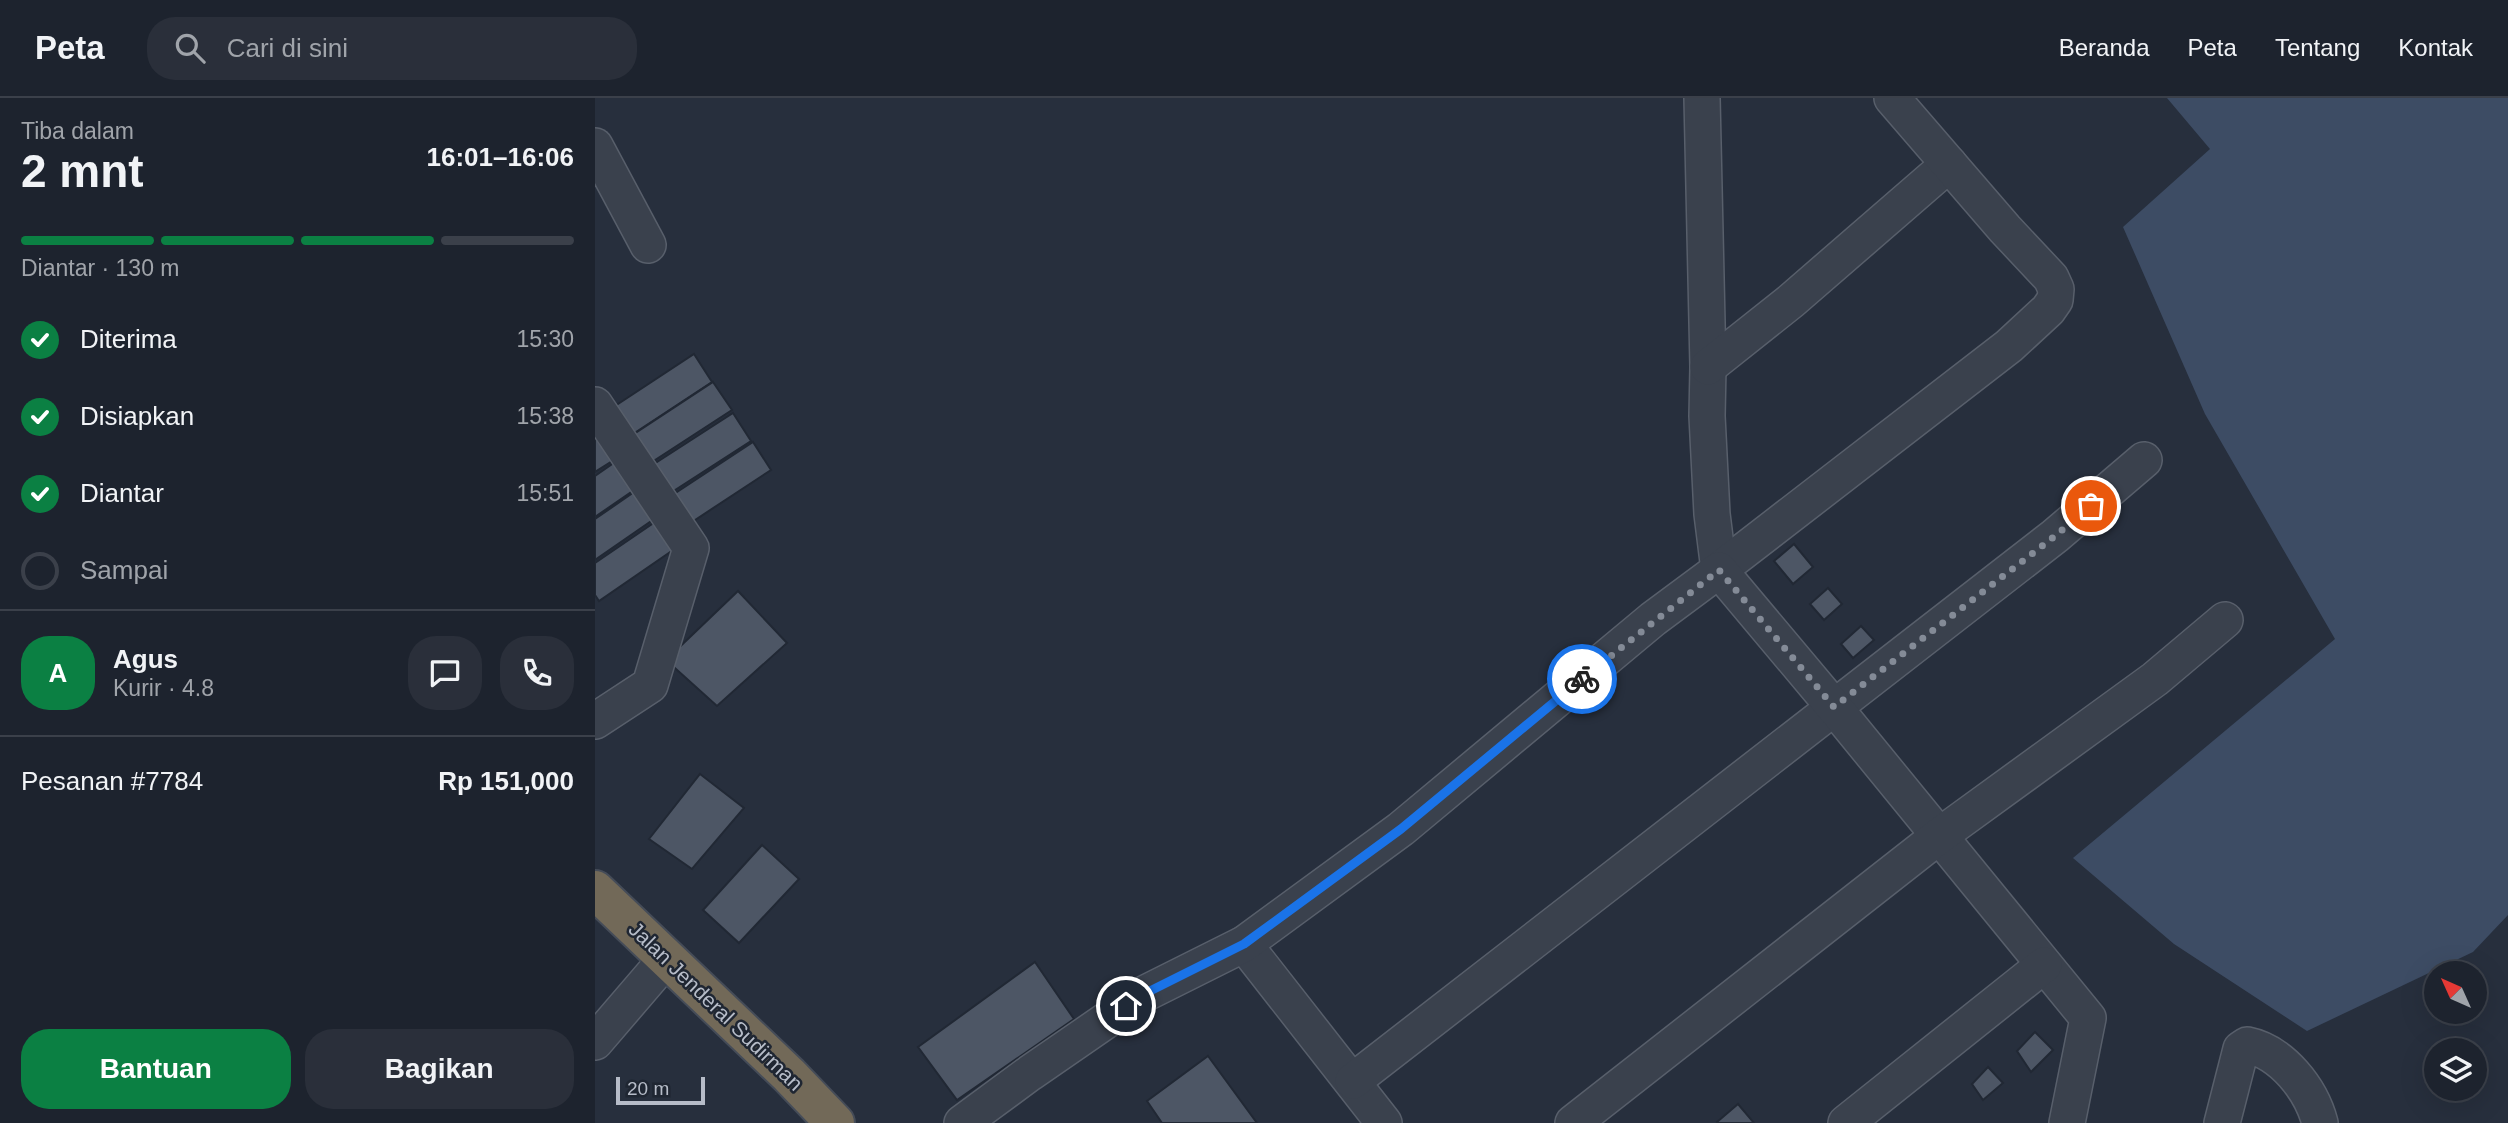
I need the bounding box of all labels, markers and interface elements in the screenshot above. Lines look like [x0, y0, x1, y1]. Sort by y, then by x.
search box [147, 17, 637, 80]
text: Peta [35, 29, 105, 66]
icon: search [171, 29, 209, 67]
text: Cari di sini [227, 33, 348, 63]
text: Beranda [2059, 34, 2150, 61]
text: Peta [2188, 34, 2237, 61]
text: Tentang [2275, 34, 2360, 61]
text: Kontak [2398, 34, 2473, 61]
text: Tiba dalam [21, 118, 134, 144]
text: 16:01–16:06 [427, 142, 574, 172]
text: 2 mnt [21, 145, 144, 197]
text: Diantar · 130 m [21, 255, 180, 281]
icon: check [21, 321, 59, 359]
text: Diterima [80, 324, 177, 354]
text: 15:30 [516, 326, 574, 352]
icon: check [21, 398, 59, 436]
text: Disiapkan [80, 401, 194, 431]
text: 15:38 [516, 403, 574, 429]
icon: check [21, 475, 59, 513]
pin [2061, 476, 2121, 536]
text: Diantar [80, 478, 164, 508]
text: 15:51 [516, 480, 574, 506]
icon: bag [2072, 487, 2110, 525]
text: Sampai [80, 555, 168, 585]
button: chat [408, 636, 482, 710]
button: phone [500, 636, 574, 710]
text: Agus [113, 644, 178, 674]
courier [1547, 644, 1617, 714]
text: A [49, 658, 67, 688]
icon: bike [1563, 660, 1601, 698]
text: Kurir · 4.8 [113, 675, 214, 701]
text: Pesanan #7784 [21, 766, 203, 796]
text: Rp 151,000 [438, 766, 574, 796]
street label: Jalan Jenderal Sudirman [624, 917, 808, 1095]
north arrow [2424, 961, 2487, 1024]
map controls [2424, 961, 2487, 1101]
pin [1096, 976, 1156, 1036]
icon: home [1107, 987, 1145, 1025]
button: Bantuan [21, 1029, 291, 1109]
button: Bagikan [305, 1029, 574, 1109]
button: layers [2424, 1038, 2487, 1101]
scale bar [616, 1074, 705, 1106]
text: 20 m [627, 1078, 669, 1099]

